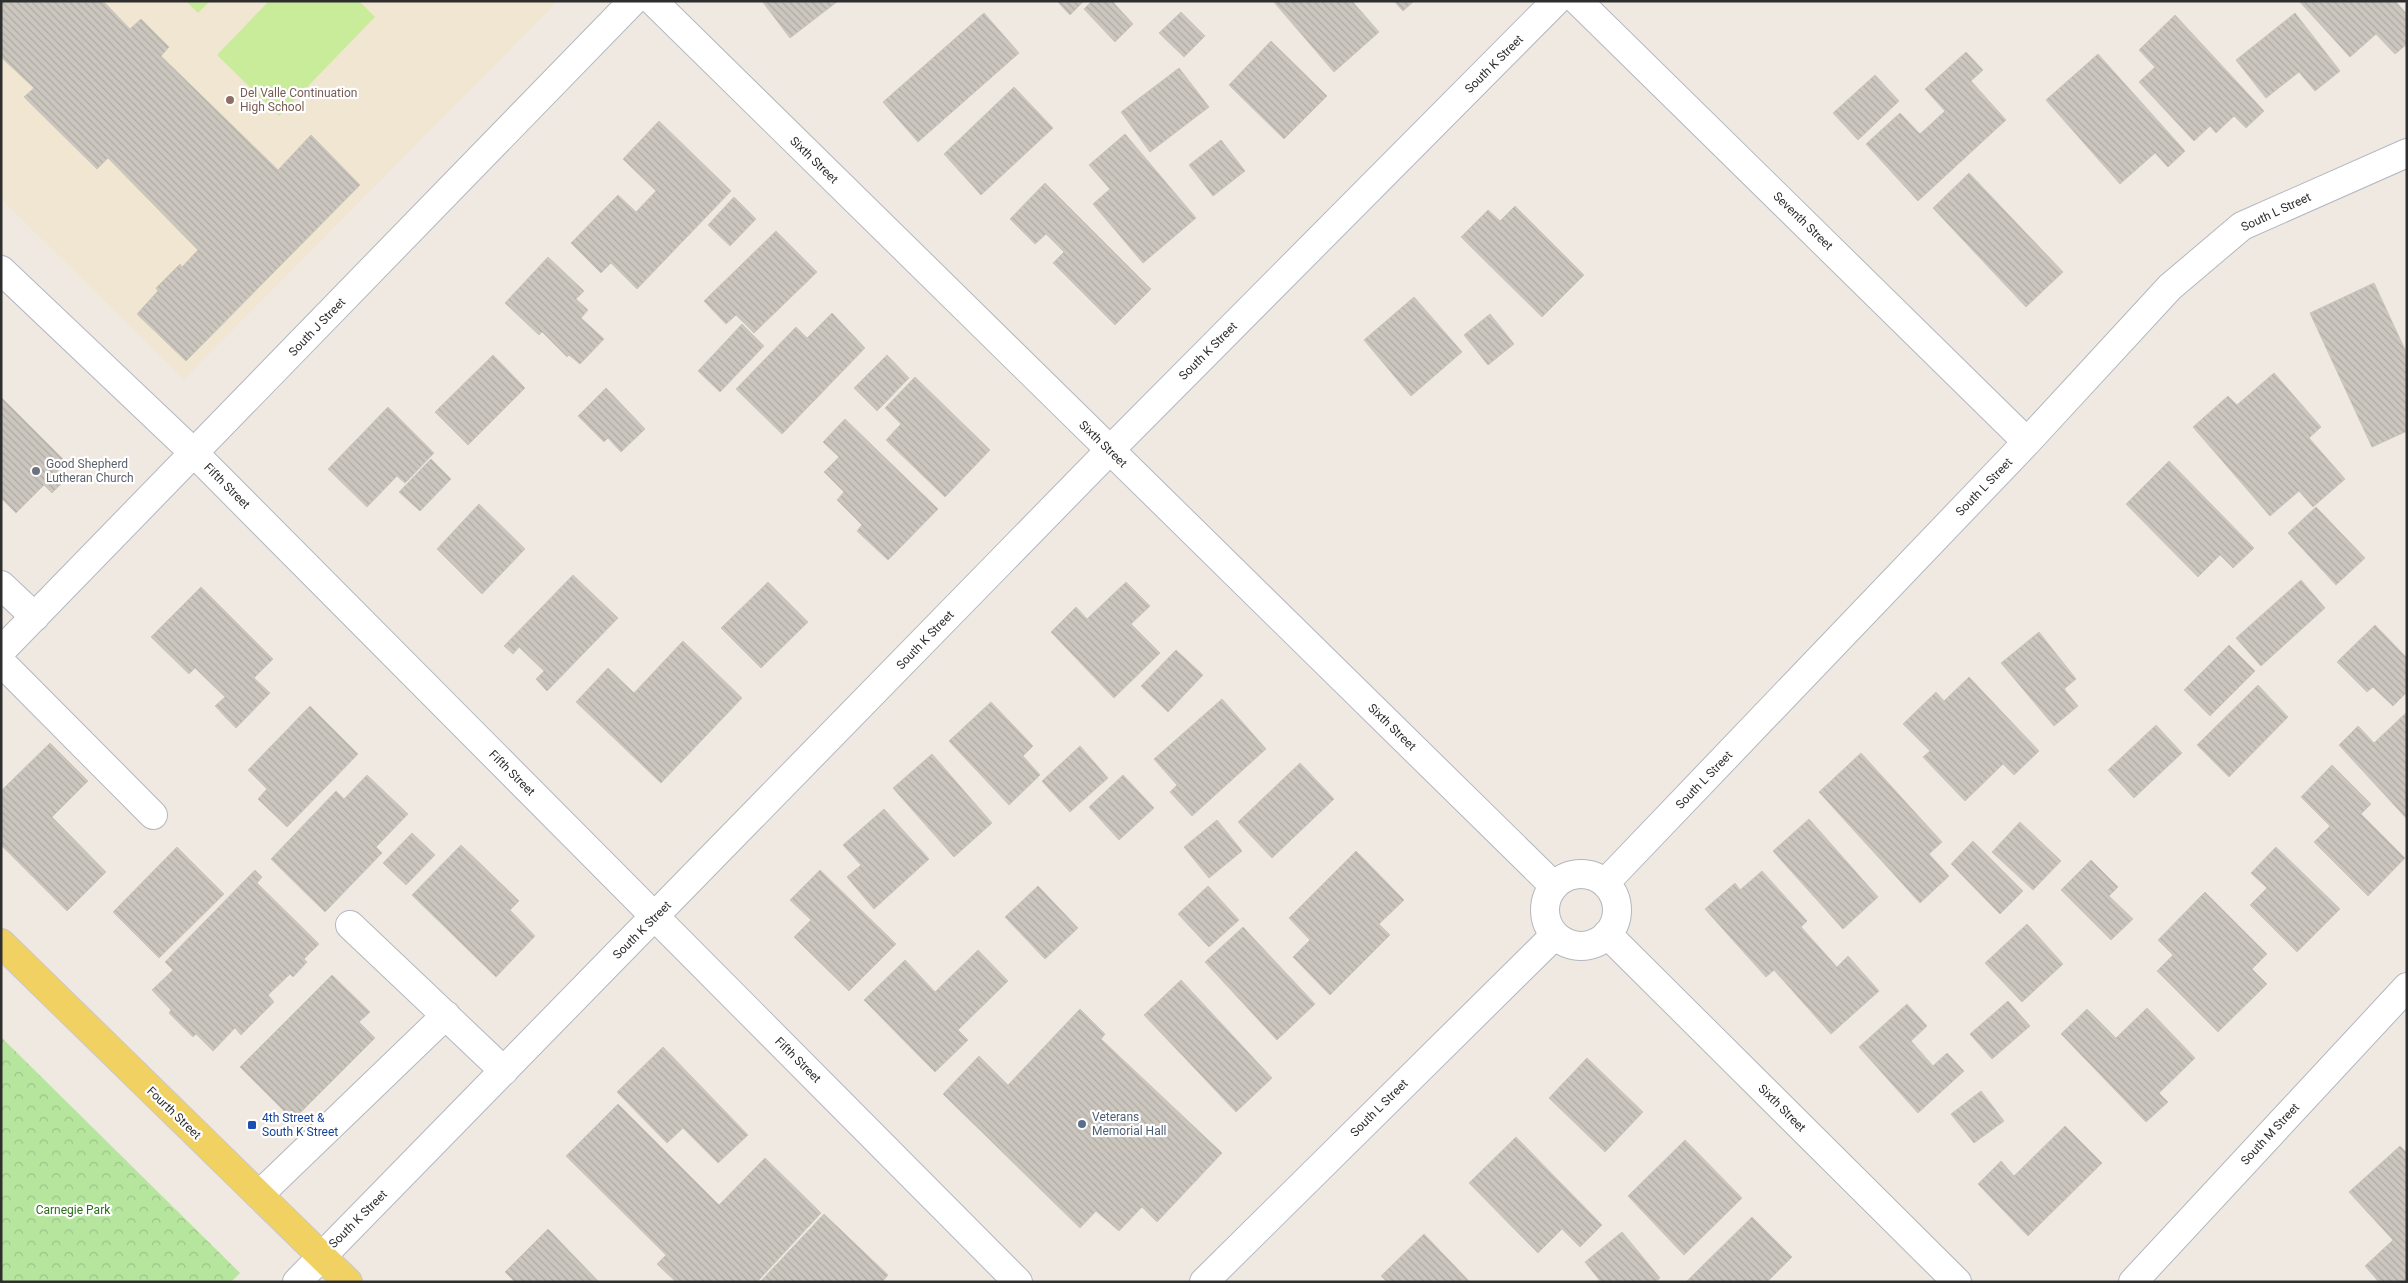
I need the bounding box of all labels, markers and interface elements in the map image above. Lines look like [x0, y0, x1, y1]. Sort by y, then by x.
street label: South K Street [1462, 32, 1526, 96]
place label: Del Valle Continuation High School [240, 86, 357, 114]
marker: Del Valle Continuation High School [224, 94, 236, 106]
street label: Sixth Street [787, 134, 841, 186]
street label: Seventh Street [1770, 189, 1836, 253]
street label: South L Street [2239, 190, 2313, 234]
street label: South J Street [286, 295, 348, 359]
street label: South K Street [1176, 319, 1240, 383]
street label: Sixth Street [1076, 418, 1130, 470]
street label: South L Street [1953, 455, 2015, 519]
place label: Good Shepherd Lutheran Church [46, 457, 134, 485]
street label: Fifth Street [201, 460, 253, 512]
marker: Good Shepherd Lutheran Church [30, 465, 42, 477]
street label: South K Street [893, 608, 957, 672]
street label: Sixth Street [1365, 701, 1419, 753]
street label: Fifth Street [486, 747, 538, 799]
street label: South L Street [1673, 748, 1735, 812]
street label: South K Street [610, 898, 674, 962]
street label: Fifth Street [772, 1034, 824, 1086]
street label: South L Street [1347, 1076, 1411, 1140]
street label: Sixth Street [1755, 1081, 1809, 1135]
street label: Fourth Street [144, 1084, 204, 1142]
street label: South M Street [2238, 1100, 2302, 1168]
place label: Veterans Memorial Hall [1092, 1110, 1167, 1138]
place label: 4th Street & South K Street [262, 1111, 338, 1139]
marker: Veterans Memorial Hall [1076, 1118, 1088, 1130]
marker: 4th Street & South K Street [246, 1119, 258, 1131]
street label: South K Street [326, 1187, 390, 1251]
park label: Carnegie Park [36, 1203, 111, 1217]

